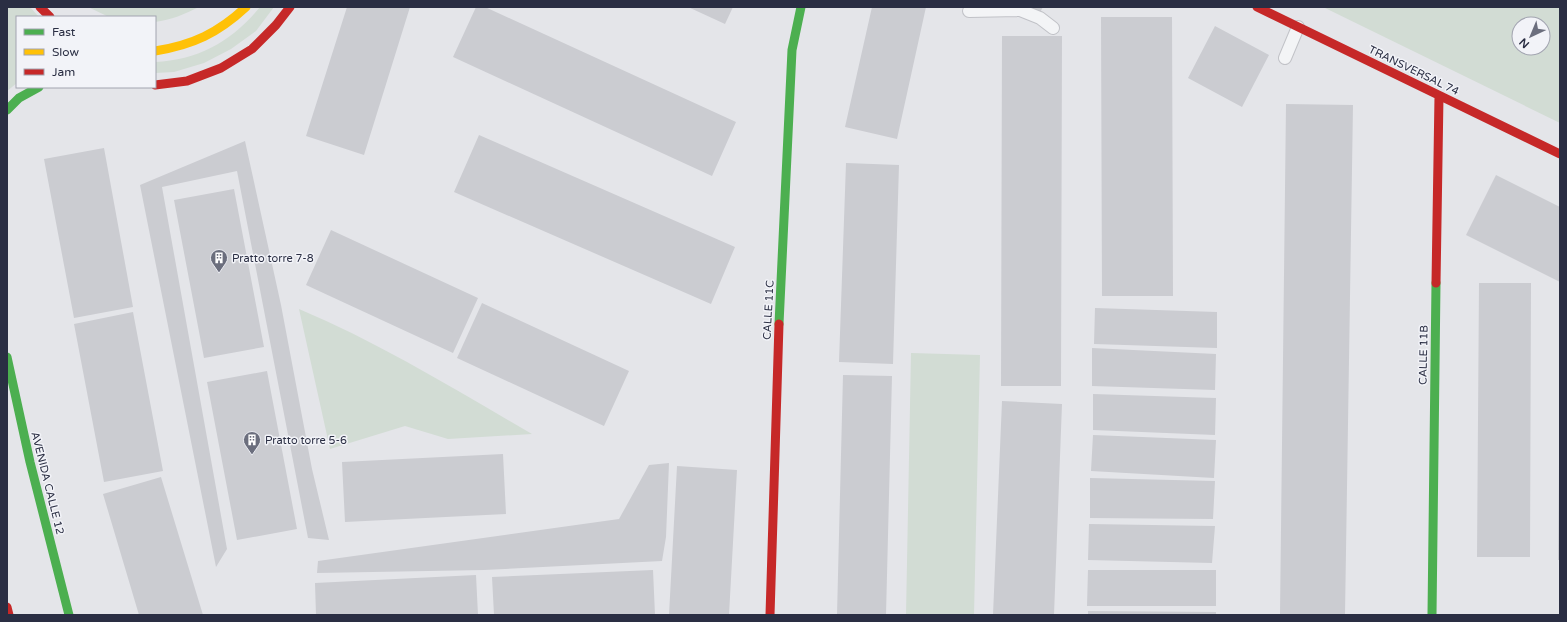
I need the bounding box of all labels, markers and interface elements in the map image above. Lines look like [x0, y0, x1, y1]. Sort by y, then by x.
legend [16, 16, 156, 88]
north arrow [1511, 16, 1551, 56]
text: Fast [52, 25, 76, 39]
text: N [1517, 35, 1532, 51]
street label: TRANSVERSAL 74 [1367, 43, 1461, 98]
text: Slow [52, 45, 79, 59]
text: Jam [52, 65, 75, 79]
building icon: Pratto torre 7-8 [209, 248, 229, 273]
place label: Pratto torre 7-8 [232, 252, 314, 265]
street label: CALLE 11C [760, 279, 777, 340]
street label: CALLE 11B [1416, 325, 1431, 385]
street label: AVENIDA CALLE 12 [28, 430, 67, 536]
building icon: Pratto torre 5-6 [242, 430, 262, 455]
place label: Pratto torre 5-6 [265, 434, 347, 447]

